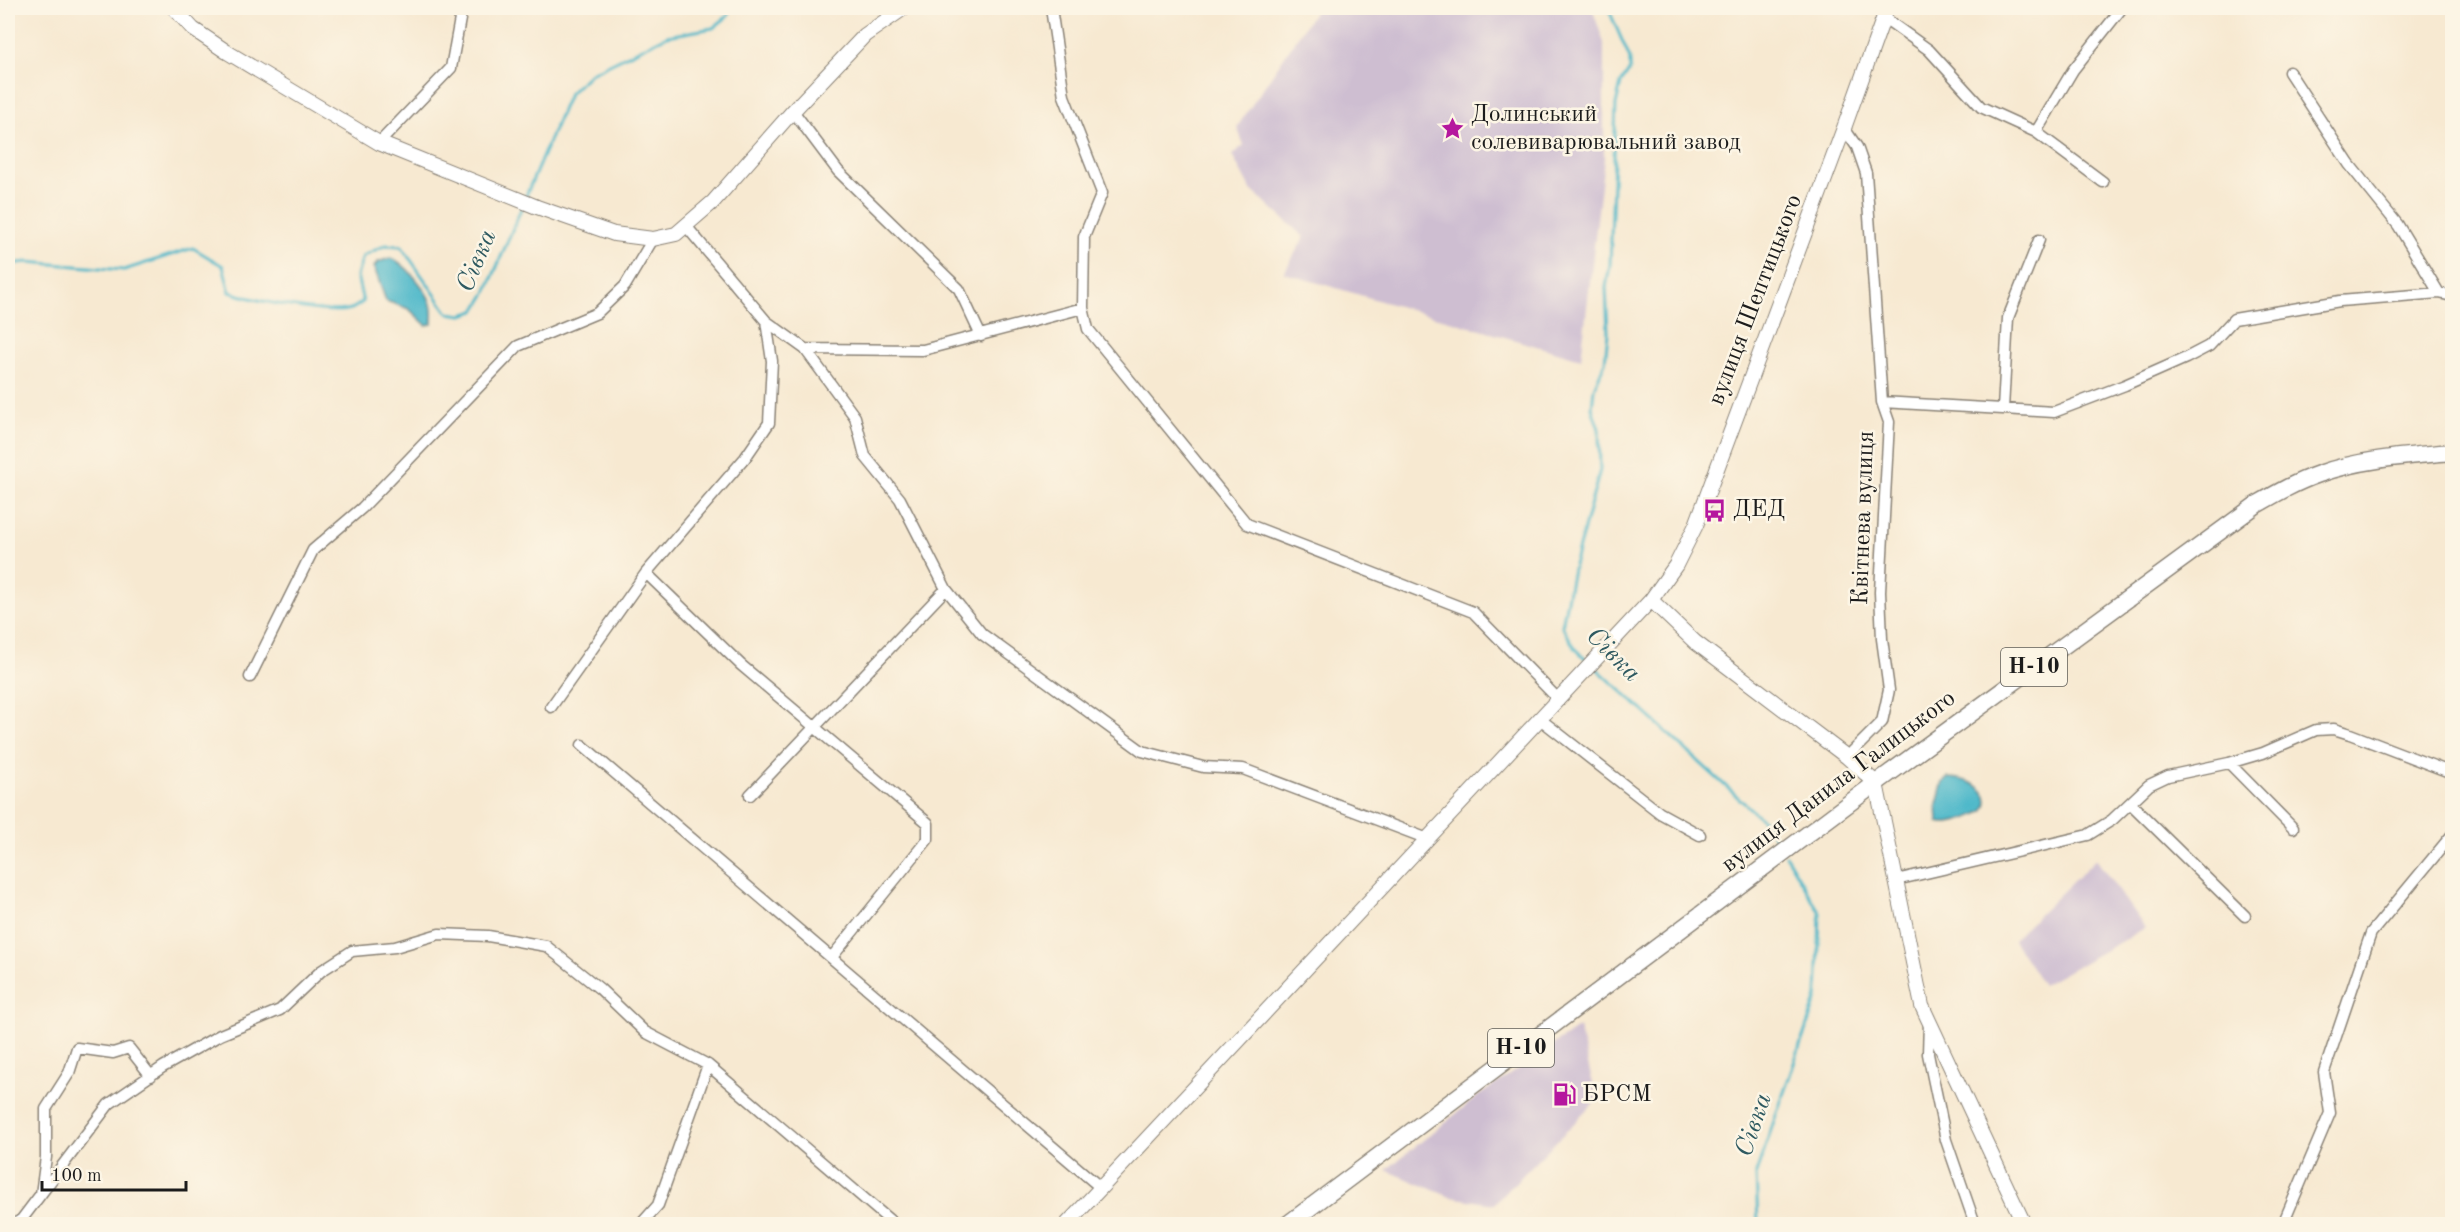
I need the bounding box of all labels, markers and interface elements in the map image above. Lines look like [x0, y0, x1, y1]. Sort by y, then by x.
place label: Долинський солевиварювальний завод [1471, 103, 1741, 155]
place icon: Долинський солевиварювальний завод [1440, 116, 1466, 142]
street label: вулиця Шептицького [1705, 191, 1807, 409]
water label: Сівка [452, 226, 502, 296]
street label: Квітнева вулиця [1849, 430, 1879, 606]
bus stop icon: ДЕД [1702, 497, 1728, 523]
place label: ДЕД [1733, 498, 1785, 522]
water label: Сівка [1581, 623, 1645, 687]
road number: Н-10 [2001, 648, 2067, 686]
street label: вулиця Данила Галицького [1718, 686, 1960, 878]
road number: Н-10 [1488, 1029, 1554, 1067]
fuel station icon: БРСМ [1551, 1082, 1577, 1108]
place label: БРСМ [1582, 1083, 1652, 1107]
water label: Сівка [1731, 1090, 1777, 1160]
scale bar [42, 1154, 186, 1192]
text: 100 m [51, 1167, 102, 1185]

